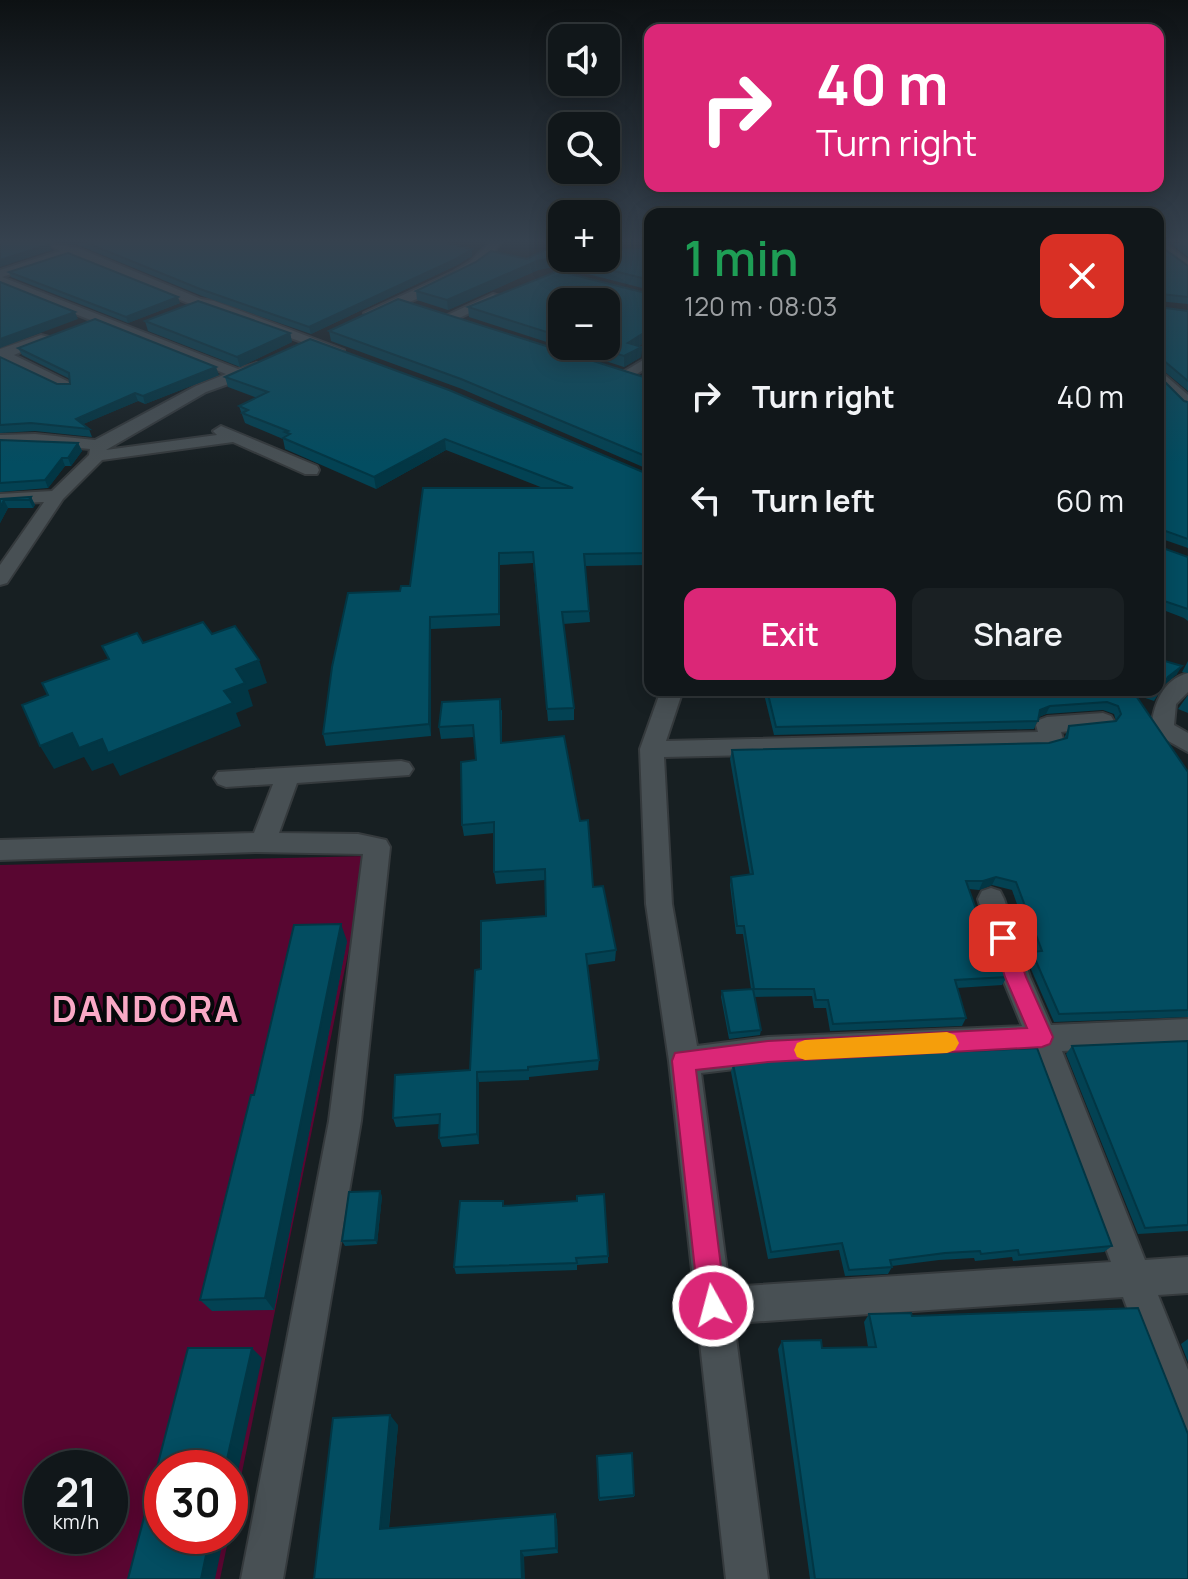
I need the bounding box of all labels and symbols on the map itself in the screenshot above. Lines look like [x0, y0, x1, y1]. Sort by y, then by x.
pin [969, 904, 1037, 972]
district label: DANDORA [52, 984, 240, 1033]
position arrow [671, 1264, 755, 1348]
speed limit sign: 30 [144, 1450, 248, 1554]

